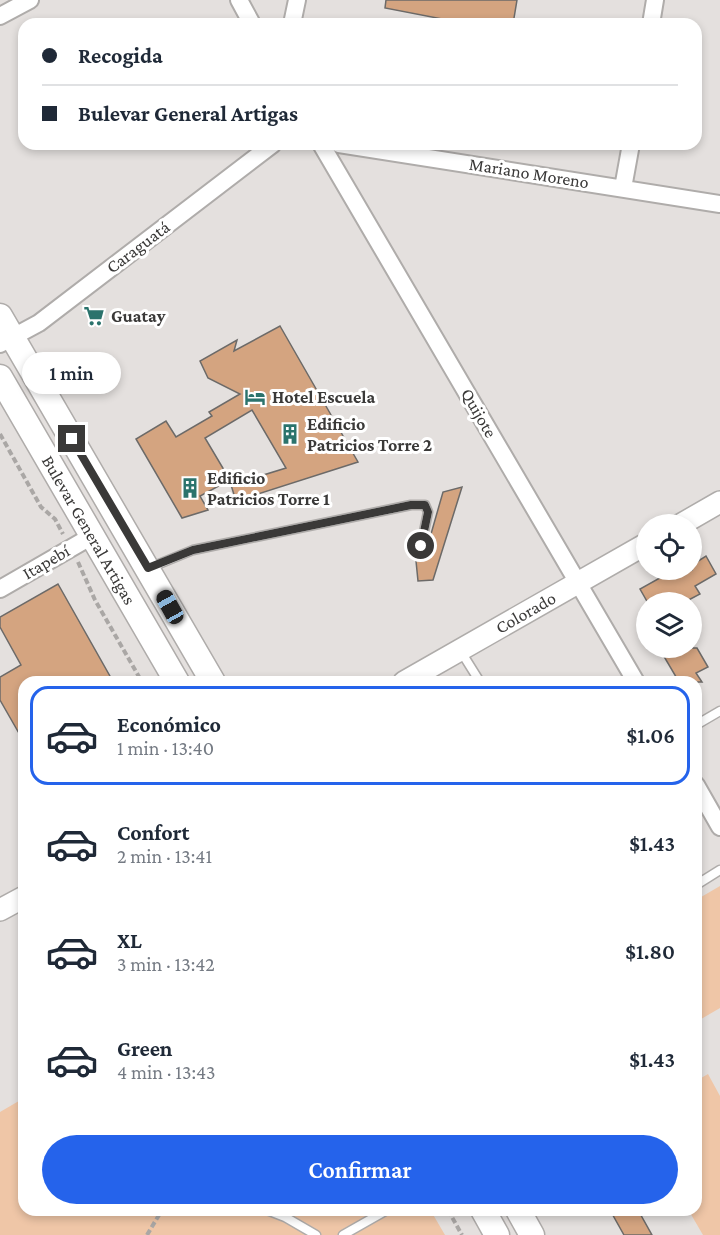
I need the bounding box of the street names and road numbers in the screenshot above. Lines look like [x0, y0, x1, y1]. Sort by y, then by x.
street label: Mariano Moreno [468, 154, 590, 192]
street label: Caraguatá [102, 217, 174, 277]
street label: Quijote [456, 385, 501, 442]
street label: Bulevar General Artigas [38, 452, 140, 608]
street label: Itapebí [19, 540, 74, 583]
street label: Colorado [492, 588, 559, 638]

